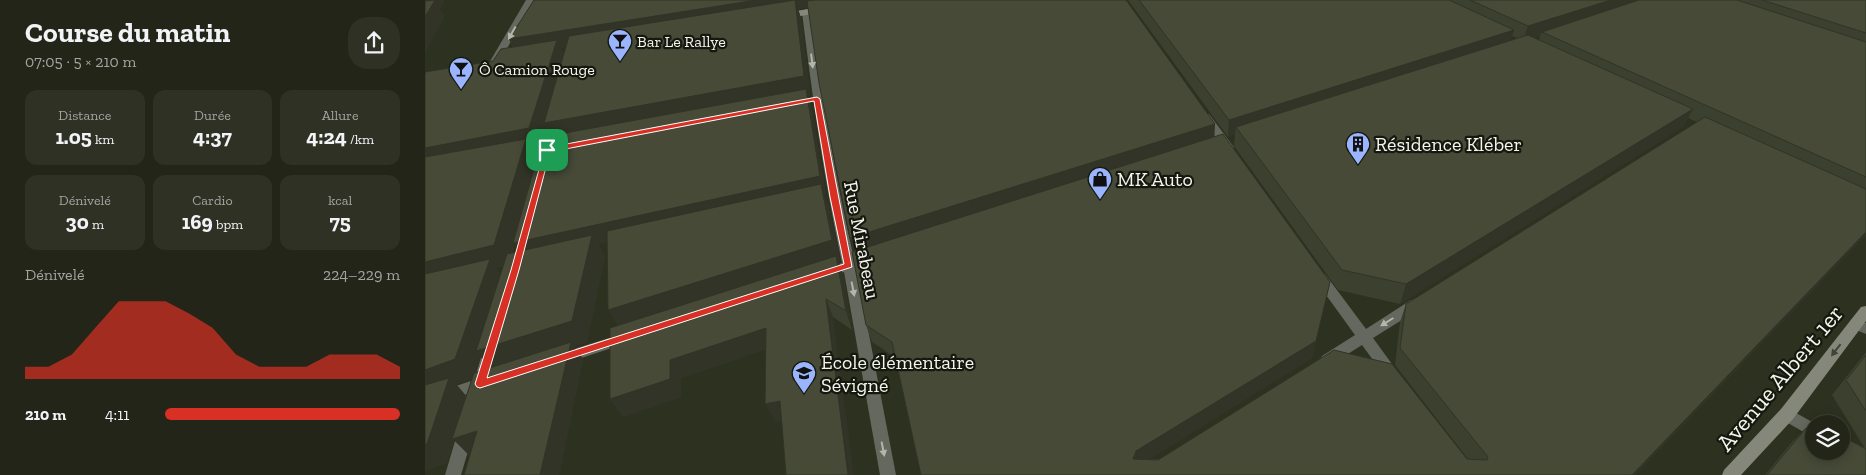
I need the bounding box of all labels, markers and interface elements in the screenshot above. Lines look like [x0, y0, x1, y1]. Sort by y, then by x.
text: Course du matin [25, 16, 230, 49]
button: share [348, 17, 400, 69]
one-way arrow [508, 25, 516, 40]
bar icon: Bar Le Rallye [607, 28, 633, 62]
place label: Bar Le Rallye [637, 32, 726, 51]
text: 07:05 · 5 × 210 m [25, 52, 136, 71]
one-way arrow [808, 53, 816, 69]
bar icon: Ô Camion Rouge [448, 56, 474, 90]
place label: Ô Camion Rouge [479, 60, 595, 79]
text: Distance [58, 107, 111, 124]
text: Durée [194, 107, 231, 124]
text: Allure [322, 107, 359, 124]
text: 1.05 [55, 124, 92, 149]
text: 4:37 [193, 124, 232, 149]
text: 4:24 [306, 124, 347, 149]
pin [526, 129, 568, 171]
text: km [92, 131, 114, 148]
text: /km [347, 131, 374, 148]
building icon: Résidence Kléber [1345, 131, 1371, 165]
place label: Résidence Kléber [1375, 132, 1522, 156]
icon: arrive [533, 136, 561, 164]
shop icon: MK Auto [1087, 166, 1113, 200]
place label: MK Auto [1117, 167, 1193, 191]
street label: Rue Mirabeau [839, 179, 885, 301]
text: Dénivelé [59, 192, 111, 209]
text: Cardio [192, 192, 233, 209]
text: kcal [328, 192, 352, 209]
text: 30 [66, 209, 89, 234]
text: 169 [182, 209, 213, 234]
text: 75 [329, 209, 351, 234]
text: m [89, 216, 104, 233]
text: bpm [213, 216, 243, 233]
text: Dénivelé [25, 265, 84, 284]
text: 224–229 m [323, 265, 400, 284]
one-way arrow [850, 282, 858, 298]
street label: Avenue Albert 1er [1710, 299, 1849, 457]
one-way arrow [1381, 318, 1394, 327]
one-way arrow [1831, 343, 1842, 356]
place label: École élémentaire Sévigné [821, 350, 974, 397]
school or university icon: École élémentaire Sévigné [791, 360, 817, 394]
text: 210 m [25, 405, 66, 424]
text: 4:11 [105, 405, 130, 424]
map controls [1805, 415, 1850, 460]
button: layers [1805, 415, 1850, 460]
one-way arrow [879, 441, 887, 457]

